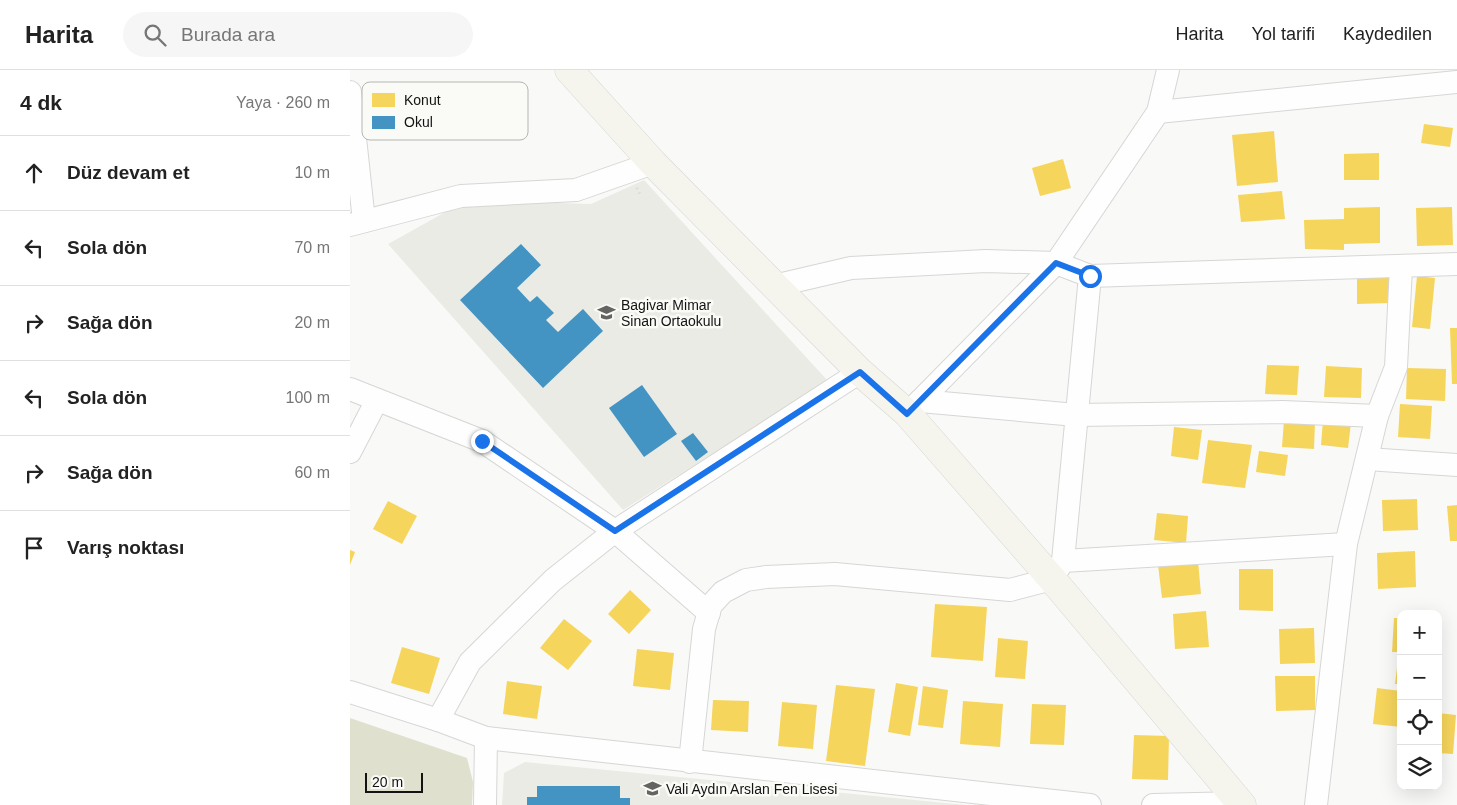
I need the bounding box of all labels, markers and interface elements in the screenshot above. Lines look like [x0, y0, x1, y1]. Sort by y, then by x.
search box [123, 12, 473, 57]
text: Harita [25, 21, 93, 48]
icon: search [141, 21, 169, 49]
text: Burada ara [181, 24, 275, 45]
text: Harita [1176, 24, 1224, 44]
text: Yol tarifi [1252, 24, 1315, 44]
text: Kaydedilen [1343, 24, 1432, 44]
legend [362, 82, 528, 140]
text: 4 dk [20, 91, 62, 114]
text: Konut [404, 92, 441, 108]
text: Yaya · 260 m [236, 94, 330, 111]
text: Okul [404, 114, 433, 130]
icon: ahead [20, 159, 48, 187]
text: Düz devam et [67, 162, 189, 183]
text: 10 m [294, 164, 330, 181]
icon: left [20, 234, 48, 262]
text: Sola dön [67, 237, 147, 258]
text: 70 m [294, 239, 330, 256]
route start [1079, 265, 1102, 288]
place label: Bagivar Mimar Sinan Ortaokulu [621, 297, 721, 329]
school or university icon: Bagivar Mimar Sinan Ortaokulu [597, 303, 617, 323]
icon: right [20, 309, 48, 337]
text: Sağa dön [67, 312, 153, 333]
text: 20 m [294, 314, 330, 331]
icon: left [20, 384, 48, 412]
text: Sola dön [67, 387, 147, 408]
text: 100 m [286, 389, 330, 406]
route end [471, 430, 494, 453]
icon: right [20, 459, 48, 487]
text: Sağa dön [67, 462, 153, 483]
text: 60 m [294, 464, 330, 481]
icon: arrive [20, 534, 48, 562]
text: Varış noktası [67, 537, 184, 558]
map controls [1397, 610, 1442, 790]
button: + [1397, 610, 1442, 655]
button: − [1397, 655, 1442, 700]
button: locate [1397, 700, 1442, 745]
button: layers [1397, 745, 1442, 790]
scale bar [365, 770, 422, 793]
text: 20 m [372, 774, 403, 790]
school or university icon: Vali Aydın Arslan Fen Lisesi [642, 779, 662, 799]
place label: Vali Aydın Arslan Fen Lisesi [666, 781, 837, 797]

